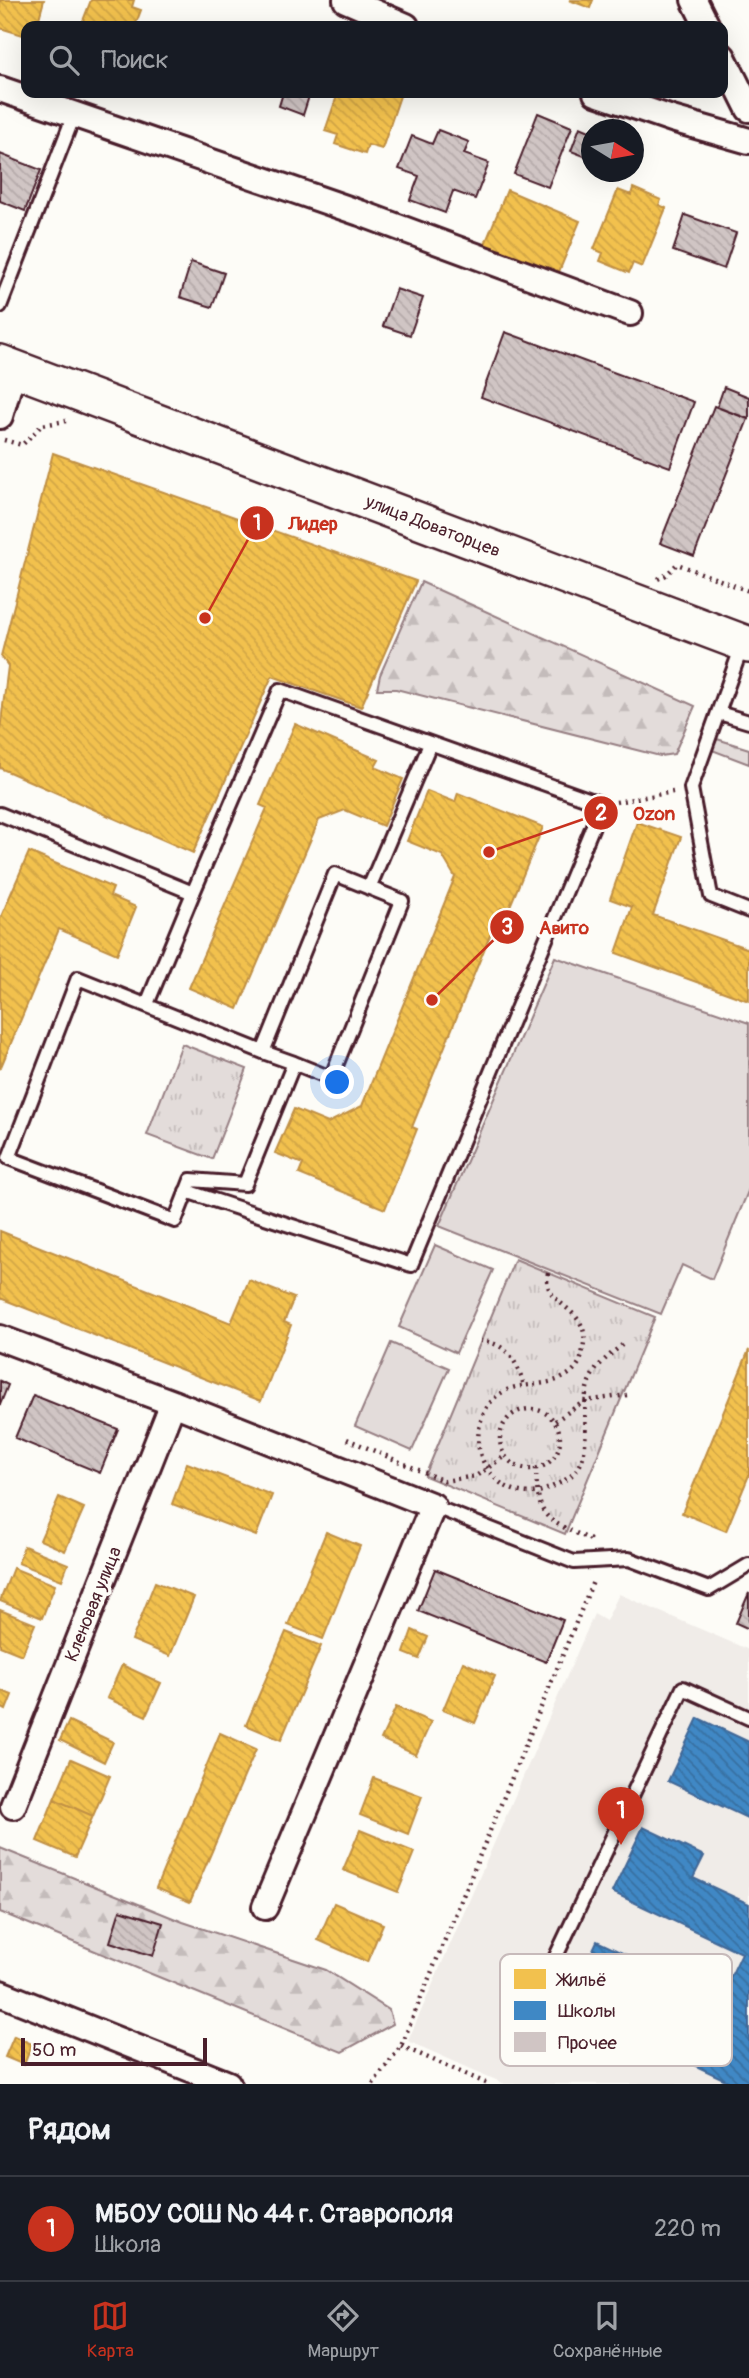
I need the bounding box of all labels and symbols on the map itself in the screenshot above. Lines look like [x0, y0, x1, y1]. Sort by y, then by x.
north arrow [581, 119, 644, 182]
street label: улица Доваторцев [361, 490, 504, 563]
callout: Лидер [239, 503, 352, 543]
text: 1 [253, 510, 261, 537]
text: Лидер [287, 512, 338, 536]
callout: Ozon [583, 793, 689, 833]
text: 2 [595, 800, 607, 827]
text: Ozon [633, 802, 676, 826]
callout: Авито [490, 907, 603, 947]
text: 3 [501, 914, 513, 941]
text: Авито [539, 916, 590, 940]
your location [320, 1065, 354, 1099]
street label: Кленовая улица [60, 1543, 127, 1665]
pin: 1 [598, 1787, 644, 1845]
legend [500, 1954, 732, 2066]
text: Жильё [555, 1968, 607, 1992]
text: Школы [558, 1999, 616, 2023]
text: Прочее [558, 2031, 618, 2055]
scale bar [21, 2035, 206, 2067]

